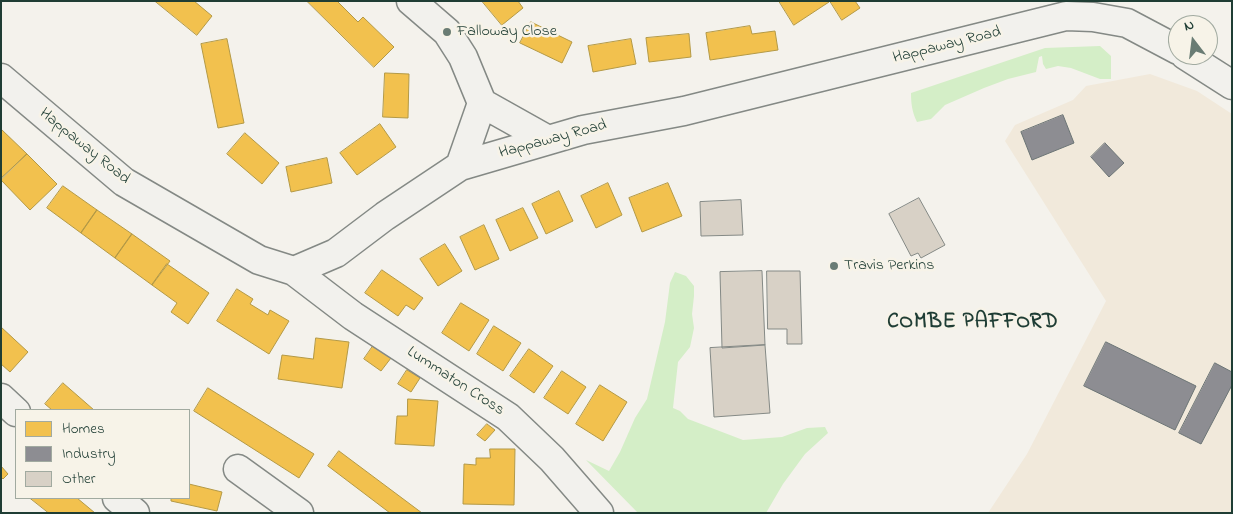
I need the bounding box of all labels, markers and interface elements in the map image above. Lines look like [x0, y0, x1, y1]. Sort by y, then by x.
north arrow [1168, 15, 1218, 65]
text: N [1182, 15, 1197, 37]
place label: Falloway Close [457, 22, 557, 42]
street label: Happaway Road [891, 23, 1003, 69]
marker: Falloway Close [441, 26, 453, 38]
street label: Happaway Road [35, 105, 133, 189]
street label: Happaway Road [497, 116, 609, 164]
place label: Travis Perkins [844, 256, 934, 276]
marker: Travis Perkins [828, 260, 840, 272]
district label: COMBE PAFFORD [886, 311, 1060, 337]
street label: Lummaton Cross [403, 343, 507, 421]
legend [15, 409, 190, 499]
text: Homes [62, 418, 105, 440]
text: Industry [62, 443, 116, 465]
text: Other [62, 468, 95, 490]

